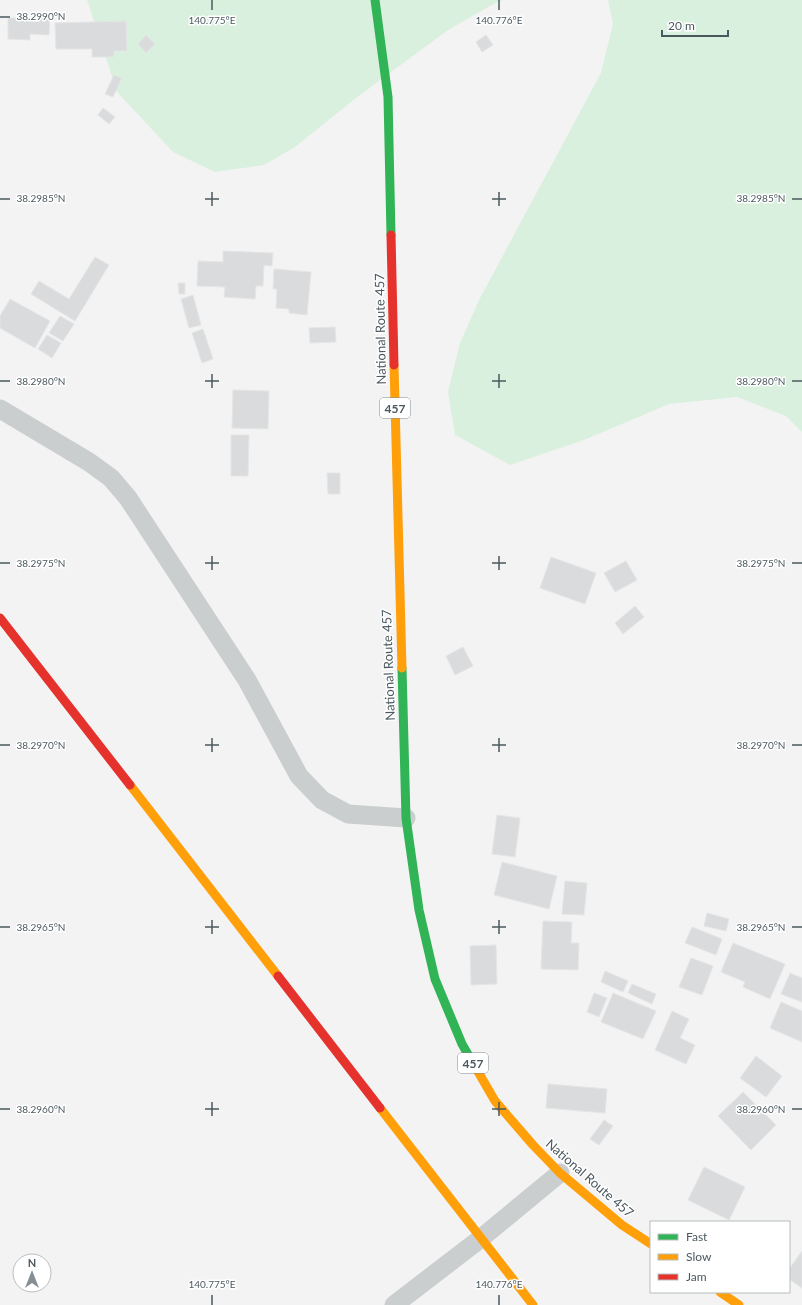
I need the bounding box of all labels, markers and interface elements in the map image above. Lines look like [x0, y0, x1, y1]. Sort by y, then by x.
text: 38.2990°N [17, 10, 65, 22]
scale bar [662, 12, 728, 38]
text: 140.775°E [188, 14, 236, 26]
text: 140.776°E [475, 14, 523, 26]
text: 20 m [668, 18, 695, 33]
text: 38.2985°N [17, 192, 65, 204]
text: 38.2985°N [737, 192, 785, 204]
street label: National Route 457 [371, 273, 389, 385]
text: 38.2980°N [17, 375, 65, 387]
text: 38.2980°N [737, 375, 785, 387]
road number: 457 [380, 398, 410, 418]
text: 38.2975°N [17, 557, 65, 569]
text: 38.2975°N [737, 557, 785, 569]
street label: National Route 457 [378, 609, 398, 721]
text: 38.2970°N [17, 739, 65, 751]
text: 38.2970°N [737, 739, 785, 751]
text: 38.2965°N [17, 921, 65, 933]
text: 38.2965°N [737, 921, 785, 933]
road number: 457 [458, 1053, 488, 1073]
text: 38.2960°N [17, 1103, 65, 1115]
text: 38.2960°N [737, 1103, 785, 1115]
street label: National Route 457 [543, 1135, 638, 1221]
legend [650, 1221, 790, 1293]
text: Fast [686, 1229, 708, 1244]
text: Slow [686, 1249, 712, 1264]
north arrow [12, 1253, 52, 1293]
text: N [28, 1256, 36, 1269]
text: Jam [686, 1269, 707, 1284]
text: 140.775°E [188, 1278, 236, 1290]
text: 140.776°E [475, 1278, 523, 1290]

